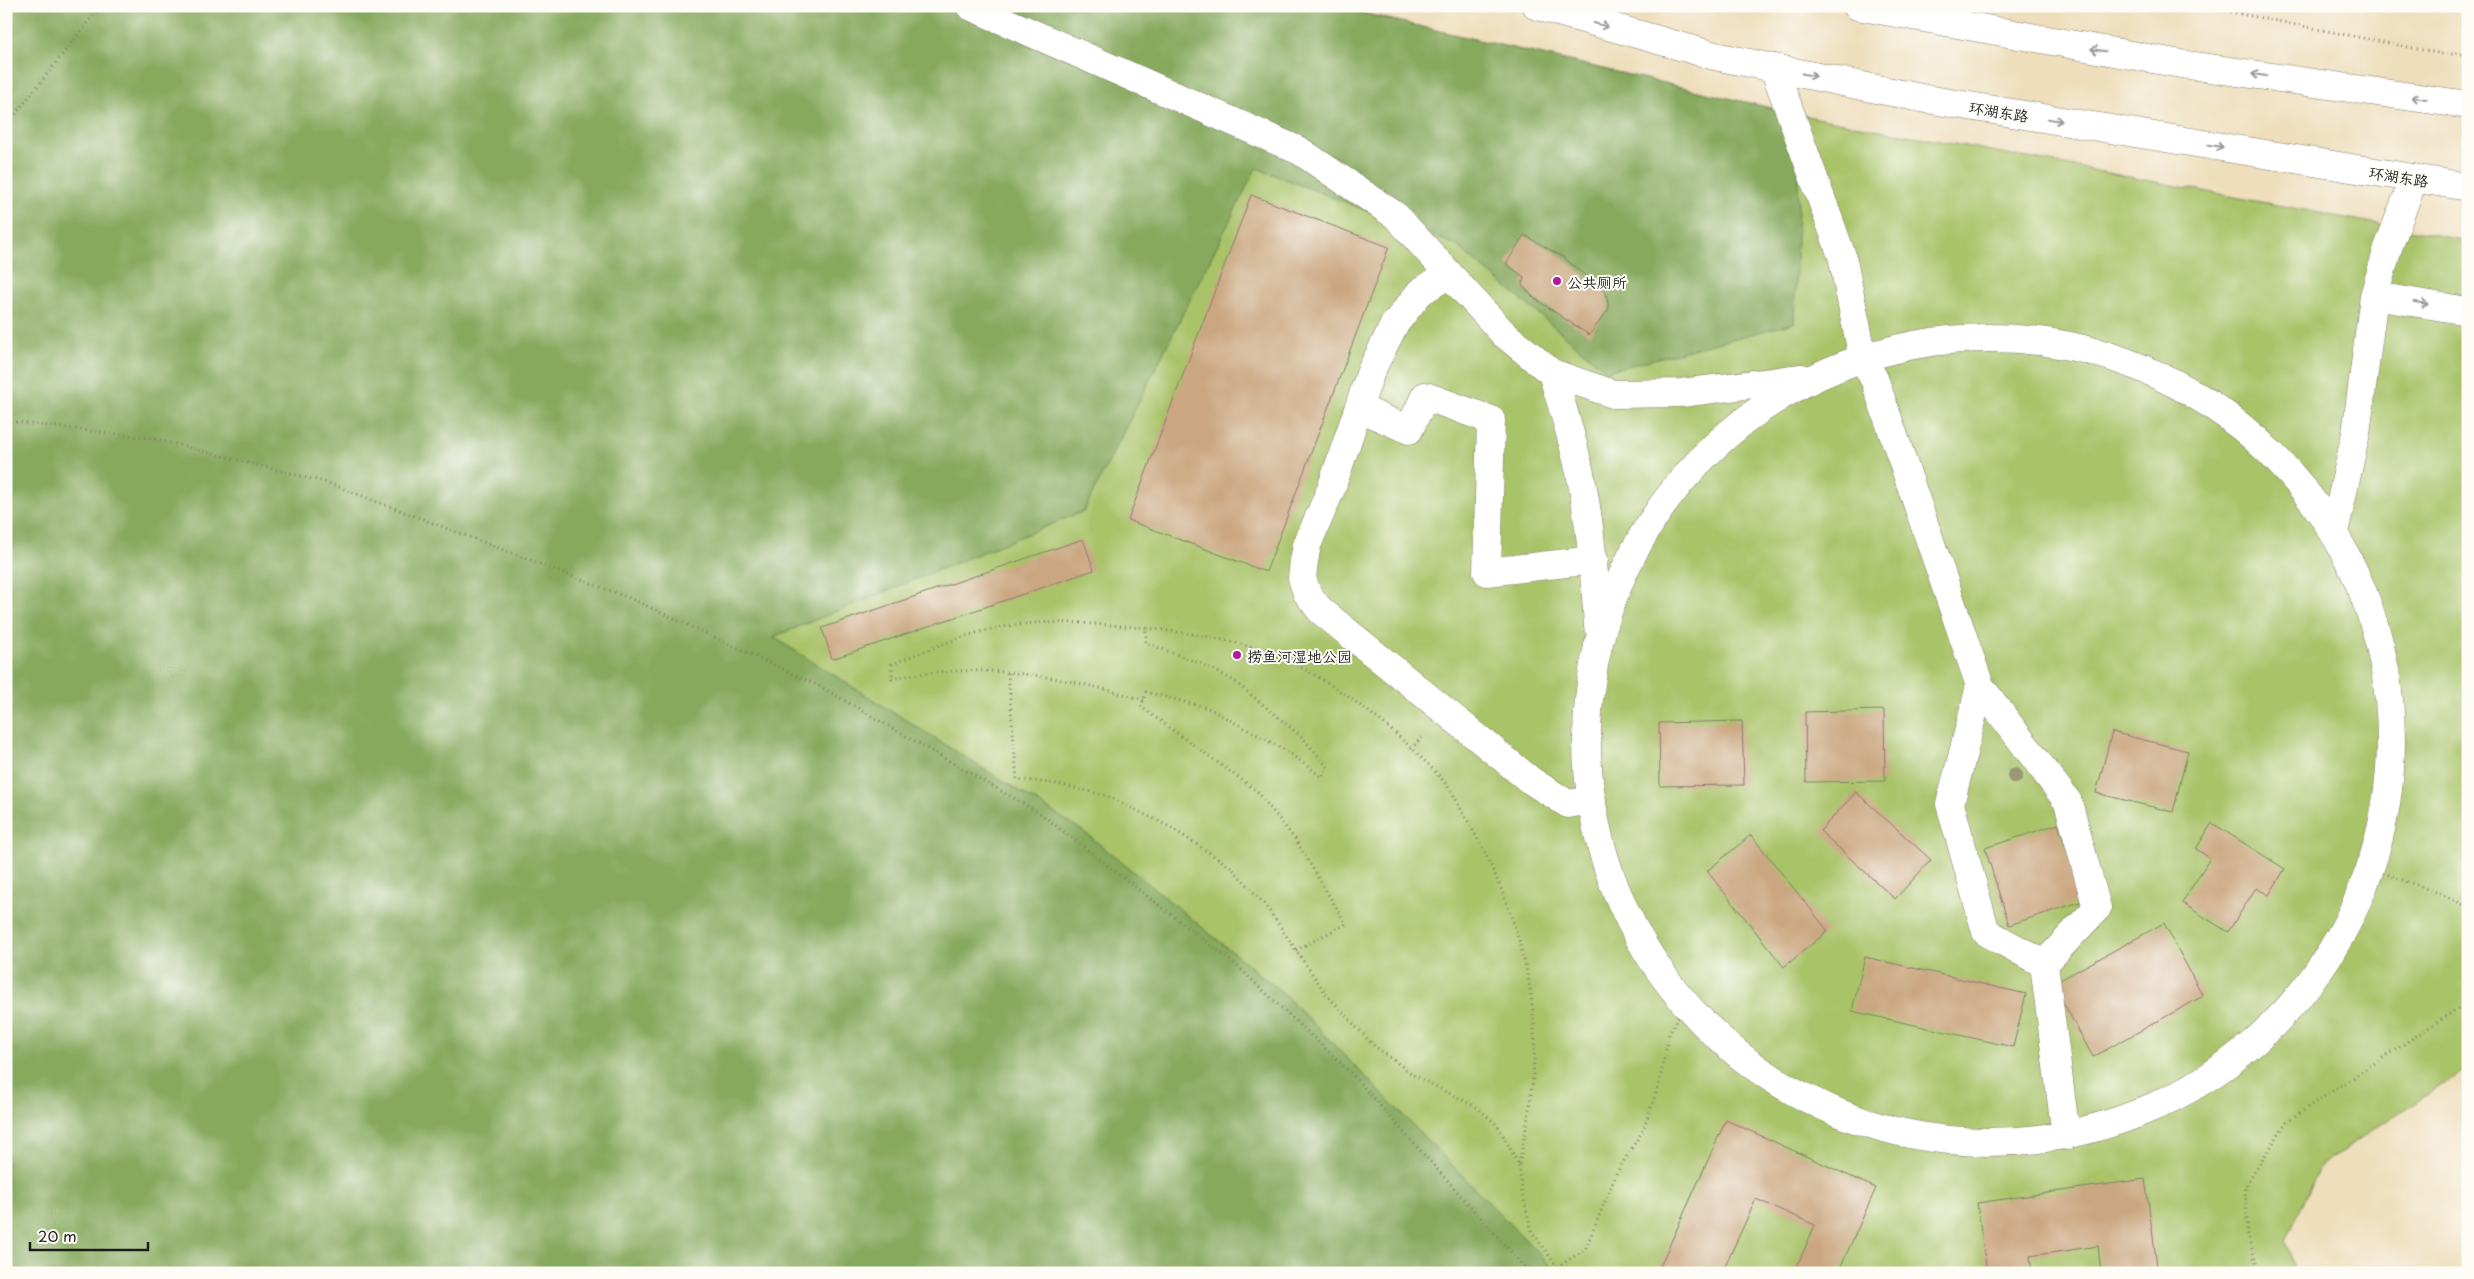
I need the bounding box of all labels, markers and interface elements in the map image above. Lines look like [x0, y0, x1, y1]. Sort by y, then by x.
one-way arrow [1592, 20, 1608, 30]
one-way arrow [2091, 44, 2107, 54]
one-way arrow [2251, 70, 2267, 80]
one-way arrow [1801, 71, 1817, 80]
one-way arrow [2412, 93, 2428, 103]
street label: 环湖东路 [1968, 95, 2030, 127]
one-way arrow [2047, 115, 2063, 125]
one-way arrow [2207, 141, 2223, 151]
street label: 环湖东路 [2368, 160, 2430, 192]
place label: 公共厕所 [1567, 270, 1627, 293]
marker: 公共厕所 [1551, 275, 1563, 287]
one-way arrow [2412, 299, 2428, 309]
place label: 捞鱼河湿地公园 [1247, 644, 1352, 667]
marker: 捞鱼河湿地公园 [1231, 649, 1243, 661]
scale bar [30, 1219, 148, 1251]
text: 20 m [38, 1224, 77, 1247]

